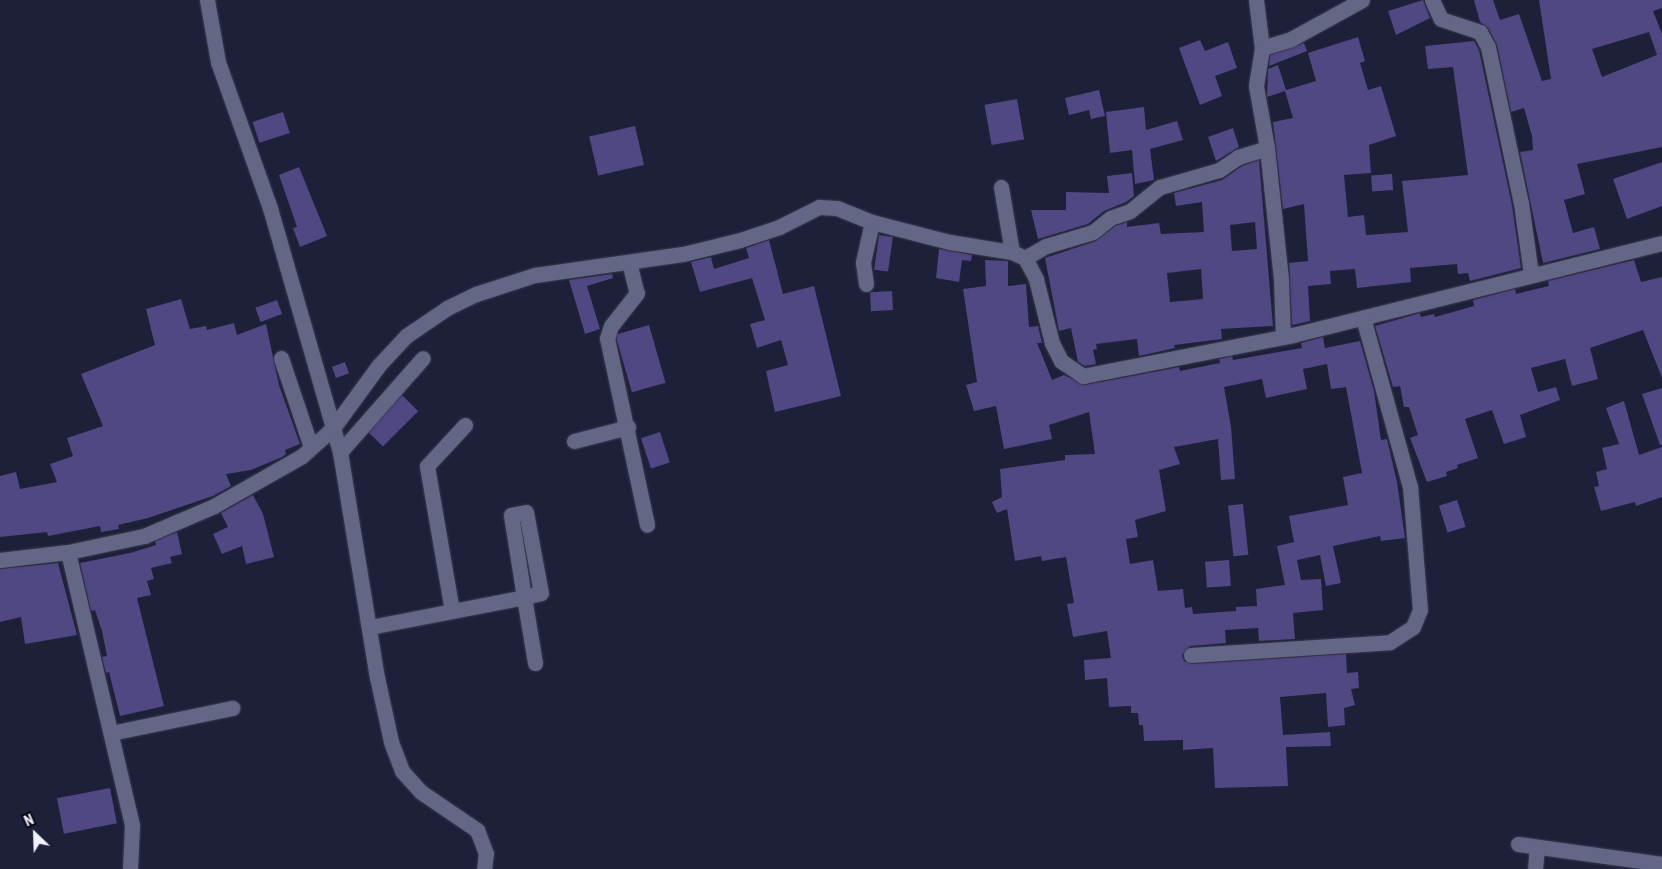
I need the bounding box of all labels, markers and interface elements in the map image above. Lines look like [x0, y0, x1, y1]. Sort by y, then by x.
north arrow [10, 809, 60, 859]
text: N [22, 811, 36, 829]

